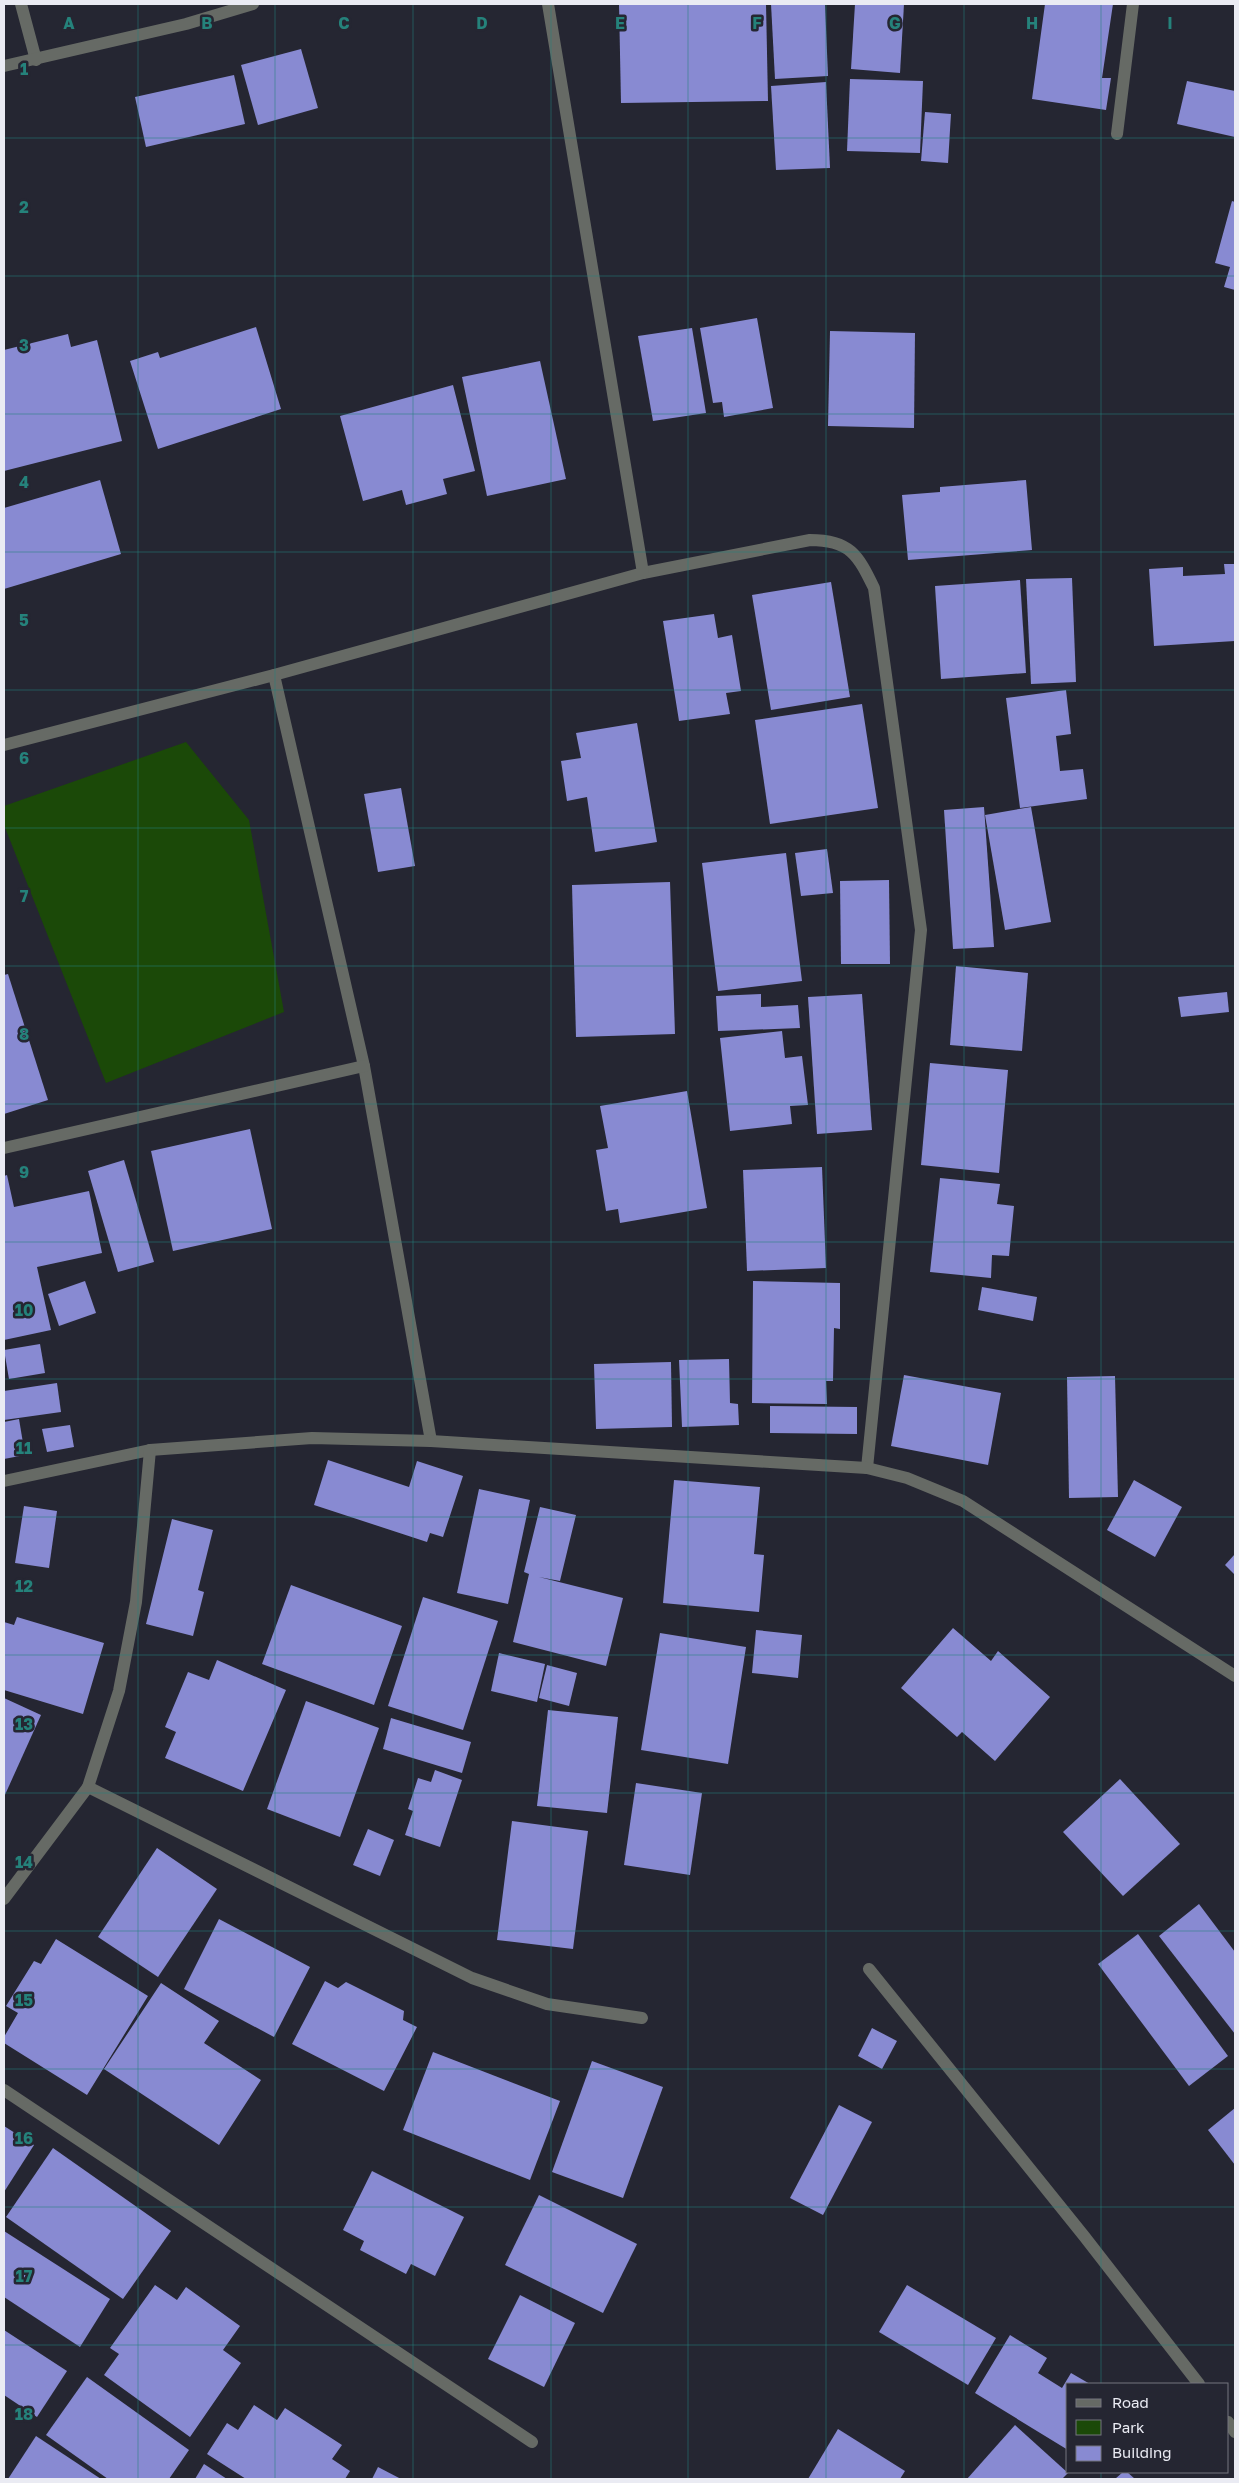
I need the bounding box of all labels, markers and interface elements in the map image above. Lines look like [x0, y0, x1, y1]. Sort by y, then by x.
text: A [63, 13, 75, 33]
text: B [201, 13, 213, 33]
text: C [338, 13, 350, 33]
text: D [476, 13, 488, 33]
text: E [615, 13, 625, 33]
text: F [752, 13, 762, 33]
text: G [889, 13, 901, 33]
text: H [1026, 13, 1038, 33]
text: I [1167, 13, 1173, 33]
text: 1 [20, 59, 28, 79]
text: 2 [19, 197, 29, 217]
text: 3 [19, 335, 29, 355]
text: 4 [19, 472, 29, 492]
text: 5 [19, 610, 29, 630]
text: 6 [19, 748, 29, 768]
text: 7 [20, 886, 29, 906]
text: 8 [19, 1024, 29, 1044]
text: 9 [19, 1162, 29, 1182]
text: 10 [15, 1300, 33, 1320]
text: 11 [16, 1438, 32, 1458]
text: 12 [15, 1576, 33, 1596]
text: 13 [15, 1714, 33, 1734]
text: 14 [15, 1852, 33, 1872]
text: 15 [15, 1990, 33, 2010]
text: 16 [15, 2128, 33, 2148]
text: 17 [16, 2266, 33, 2286]
legend [1066, 2383, 1229, 2473]
text: Road [1112, 2393, 1149, 2411]
text: 18 [15, 2404, 33, 2424]
text: Park [1112, 2418, 1145, 2436]
text: Building [1112, 2443, 1172, 2461]

